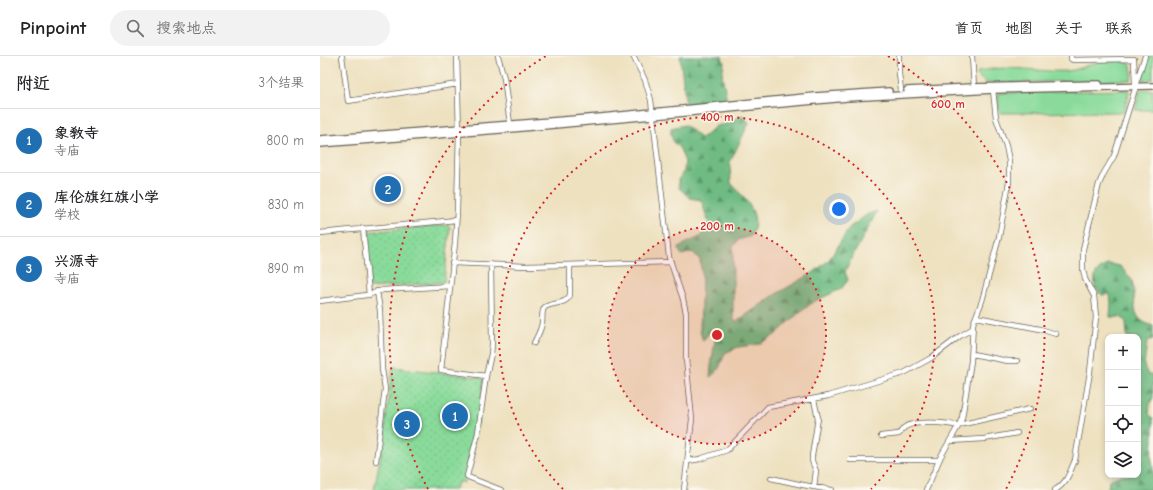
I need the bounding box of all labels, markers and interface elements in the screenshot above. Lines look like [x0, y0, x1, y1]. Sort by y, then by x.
search box [110, 10, 390, 46]
text: Pinpoint [20, 17, 86, 39]
icon: search [124, 17, 146, 39]
text: 搜索地点 [156, 19, 216, 37]
text: 首页 [955, 20, 983, 37]
text: 地图 [1005, 20, 1033, 37]
text: 关于 [1055, 20, 1083, 37]
text: 联系 [1105, 20, 1133, 37]
text: 附近 [16, 74, 50, 93]
text: 3个结果 [258, 75, 304, 90]
text: 600 m [931, 97, 965, 111]
text: 400 m [700, 110, 734, 124]
text: 象教寺 [54, 124, 99, 142]
text: 1 [26, 133, 32, 148]
text: 800 m [266, 133, 304, 148]
text: 寺庙 [54, 143, 80, 158]
pin: 2 [375, 174, 401, 204]
text: 库伦旗红旗小学 [54, 188, 159, 206]
text: 2 [26, 197, 32, 212]
text: 830 m [268, 197, 304, 212]
your location [829, 199, 849, 219]
text: 学校 [54, 207, 80, 222]
text: 200 m [700, 219, 734, 233]
text: 兴源寺 [54, 252, 99, 270]
text: 3 [26, 261, 32, 276]
text: 890 m [267, 261, 304, 276]
text: 寺庙 [54, 271, 80, 286]
centre of rings [710, 328, 724, 342]
map controls [1105, 334, 1141, 478]
button: + [1105, 334, 1141, 370]
button: − [1105, 370, 1141, 406]
pin: 1 [442, 401, 468, 431]
button: locate [1105, 406, 1141, 442]
pin: 3 [394, 409, 420, 439]
button: layers [1105, 442, 1141, 478]

